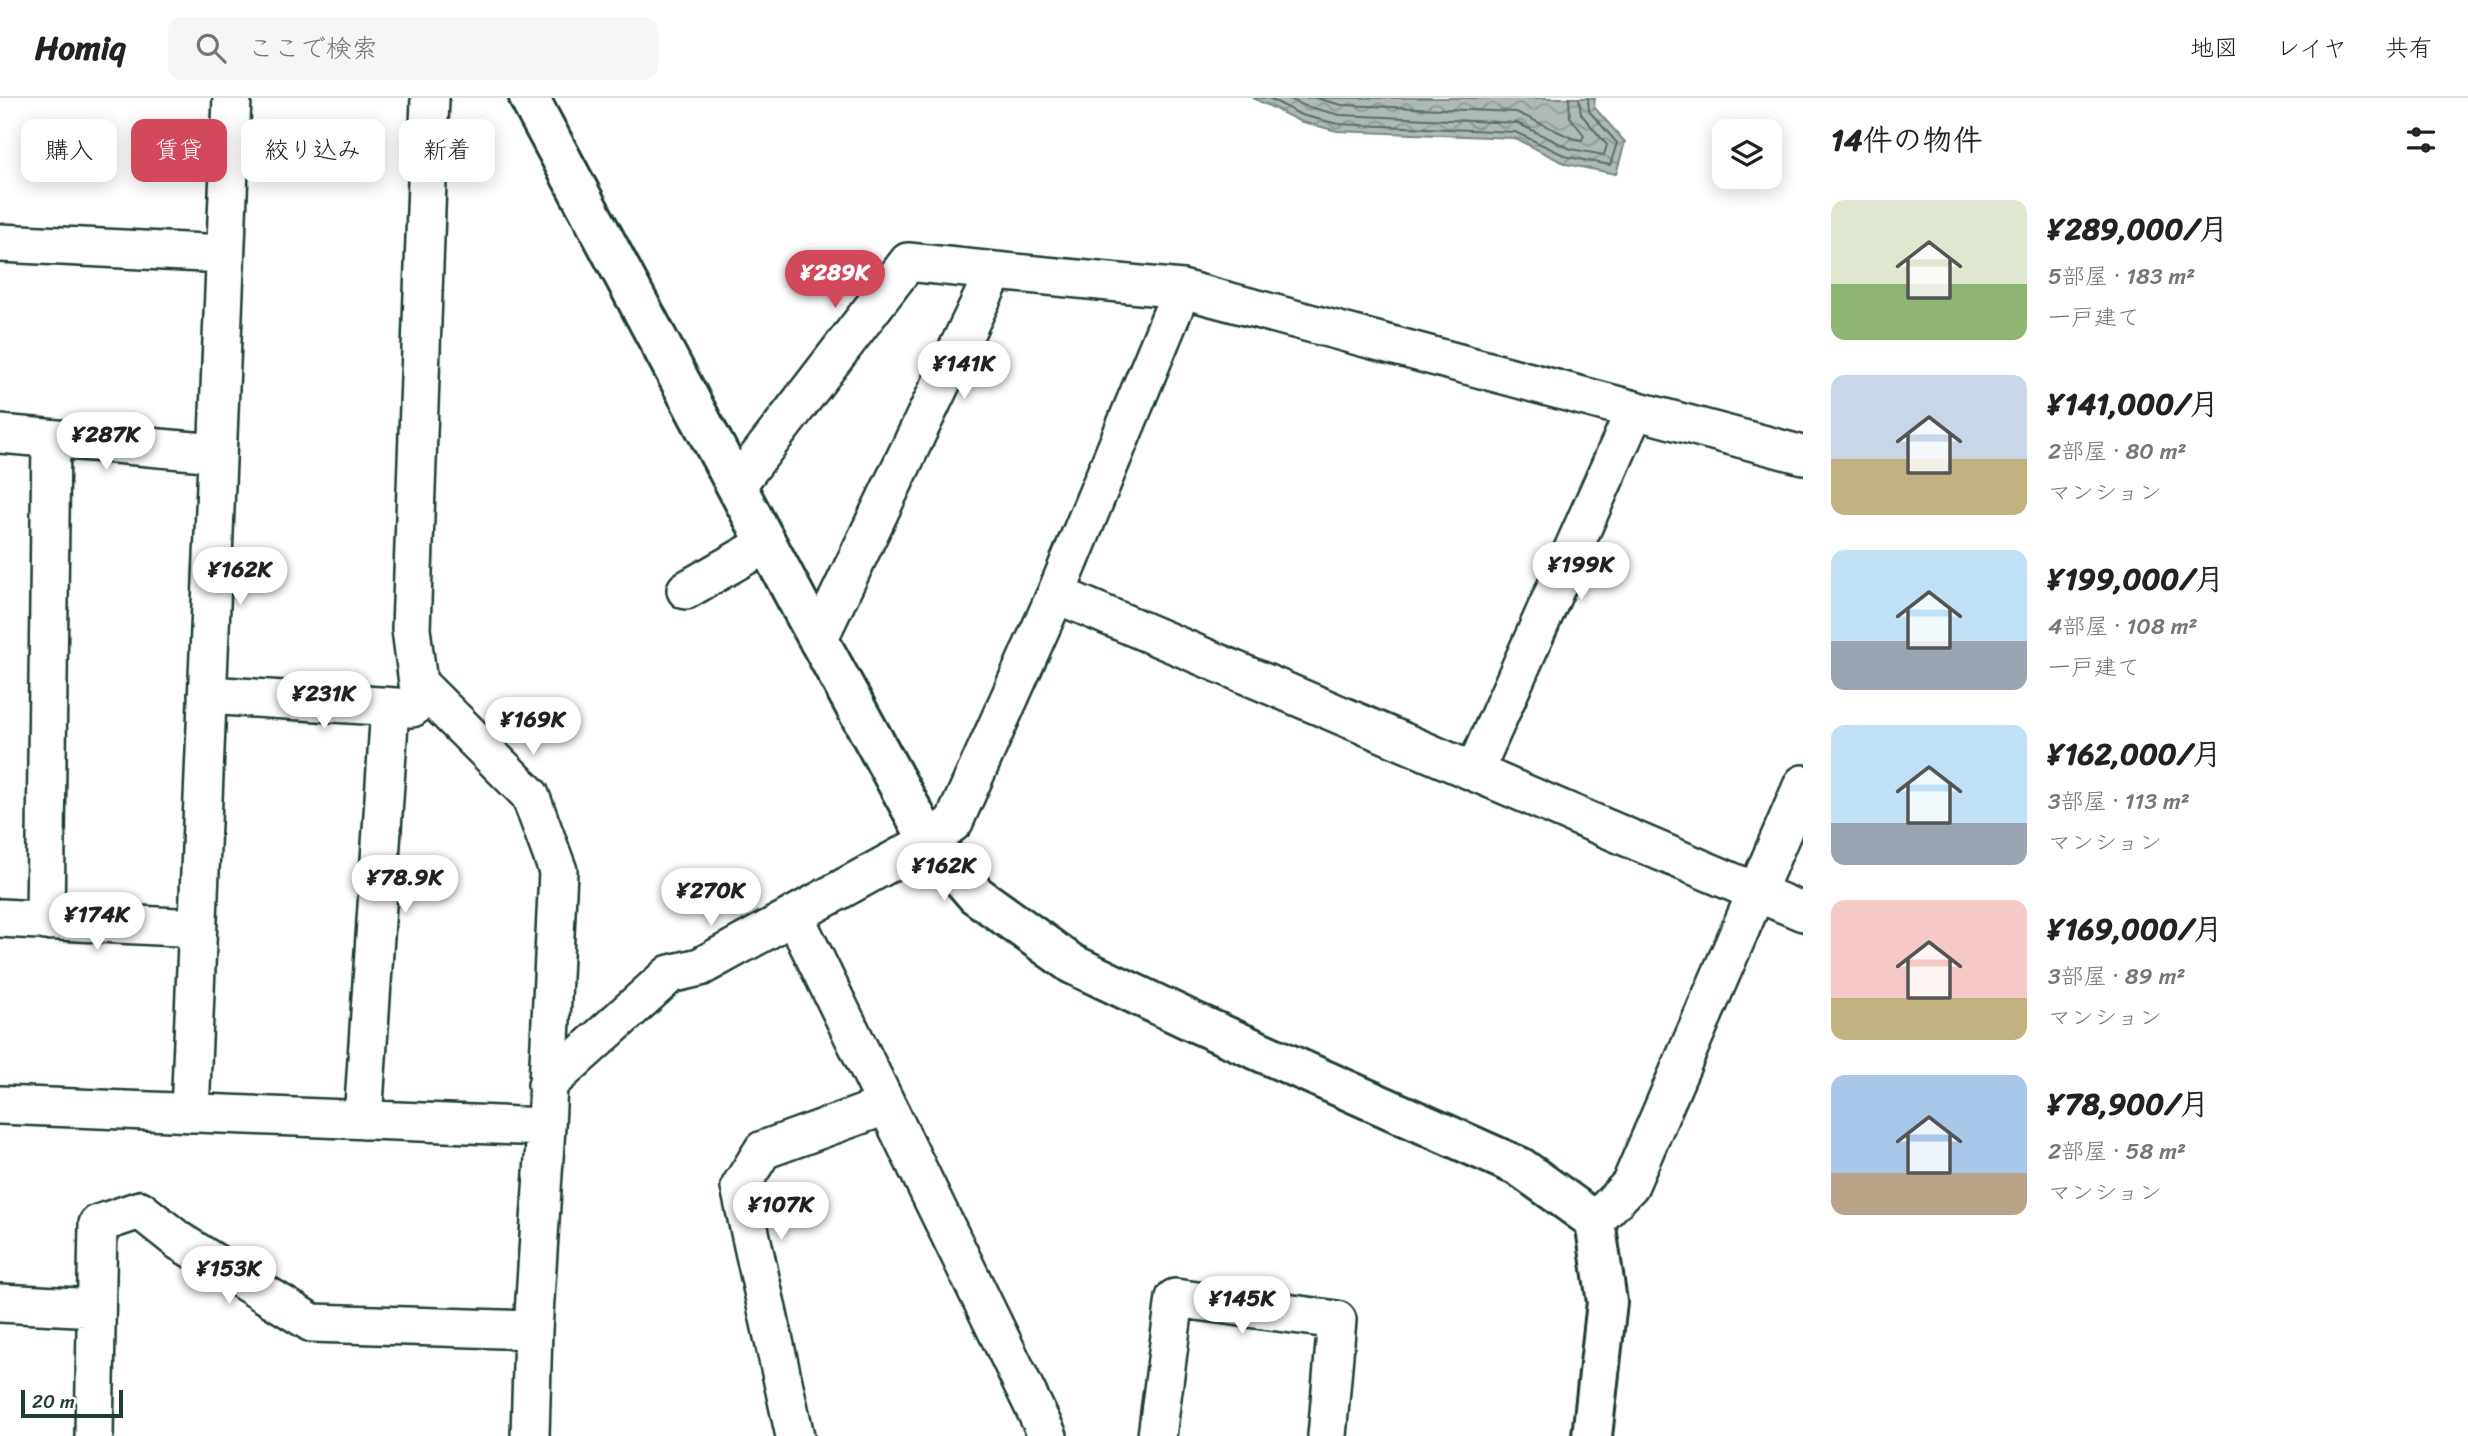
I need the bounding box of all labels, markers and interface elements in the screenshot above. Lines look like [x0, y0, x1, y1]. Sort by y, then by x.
search box [168, 17, 658, 80]
text: Homiq [35, 19, 126, 77]
text: ここで検索 [248, 25, 378, 71]
text: 地図 [2190, 27, 2238, 69]
text: レイヤ [2276, 27, 2347, 69]
text: 共有 [2385, 27, 2433, 69]
icon: search [192, 29, 230, 67]
text: 14件の物件 [1831, 113, 1983, 167]
chip: 購入 [21, 119, 117, 182]
chip: 賃貸 [131, 119, 227, 182]
chip: 絞り込み [241, 119, 385, 182]
chip: 新着 [399, 119, 495, 182]
map controls [1712, 119, 1782, 189]
button: layers [1712, 119, 1782, 189]
icon: filters [2402, 121, 2440, 159]
text: ¥289,000/月 [2048, 202, 2228, 256]
icon: home [1887, 228, 1971, 312]
pin: ¥289K [786, 250, 884, 310]
text: ¥289K [801, 252, 869, 293]
text: 5部屋 · 183 m² [2048, 256, 2195, 297]
text: 一戸建て [2048, 297, 2140, 338]
pin: ¥141K [915, 342, 1013, 401]
text: ¥141K [934, 343, 994, 384]
text: ¥141,000/月 [2048, 377, 2219, 431]
icon: home [1887, 403, 1971, 487]
pin: ¥287K [57, 412, 155, 472]
text: ¥287K [72, 414, 140, 455]
text: 2部屋 · 80 m² [2048, 431, 2186, 472]
text: マンション [2048, 472, 2162, 513]
pin: ¥199K [1532, 542, 1630, 602]
text: ¥199K [1549, 544, 1613, 585]
pin: ¥162K [191, 547, 289, 607]
text: ¥162K [209, 549, 271, 590]
text: ¥199,000/月 [2048, 552, 2224, 606]
icon: home [1887, 578, 1971, 662]
text: 4部屋 · 108 m² [2048, 606, 2197, 647]
text: 一戸建て [2048, 647, 2140, 688]
pin: ¥231K [275, 672, 373, 731]
text: ¥231K [293, 673, 355, 714]
pin: ¥169K [484, 698, 582, 757]
text: ¥169K [501, 699, 565, 740]
text: ¥162,000/月 [2048, 727, 2222, 781]
icon: home [1887, 753, 1971, 837]
text: 3部屋 · 113 m² [2048, 781, 2190, 822]
text: マンション [2048, 822, 2162, 863]
pin: ¥162K [895, 844, 993, 903]
text: ¥162K [913, 845, 975, 886]
pin: ¥78.9K [348, 856, 462, 915]
text: ¥78.9K [368, 857, 442, 898]
pin: ¥270K [662, 868, 760, 928]
text: ¥270K [677, 870, 745, 911]
pin: ¥174K [48, 892, 146, 952]
text: ¥174K [65, 894, 129, 935]
text: ¥169,000/月 [2048, 902, 2223, 956]
icon: home [1887, 928, 1971, 1012]
text: 3部屋 · 89 m² [2048, 956, 2185, 997]
text: マンション [2048, 997, 2162, 1038]
text: ¥78,900/月 [2048, 1077, 2209, 1131]
icon: home [1887, 1103, 1971, 1187]
text: 2部屋 · 58 m² [2048, 1131, 2186, 1172]
text: マンション [2048, 1172, 2162, 1213]
pin: ¥107K [732, 1182, 830, 1242]
text: ¥107K [749, 1184, 813, 1225]
pin: ¥153K [180, 1246, 278, 1306]
text: ¥153K [197, 1248, 261, 1289]
pin: ¥145K [1193, 1276, 1291, 1336]
text: ¥145K [1209, 1278, 1275, 1319]
text: 20 m [32, 1385, 75, 1418]
scale bar [21, 1387, 122, 1419]

